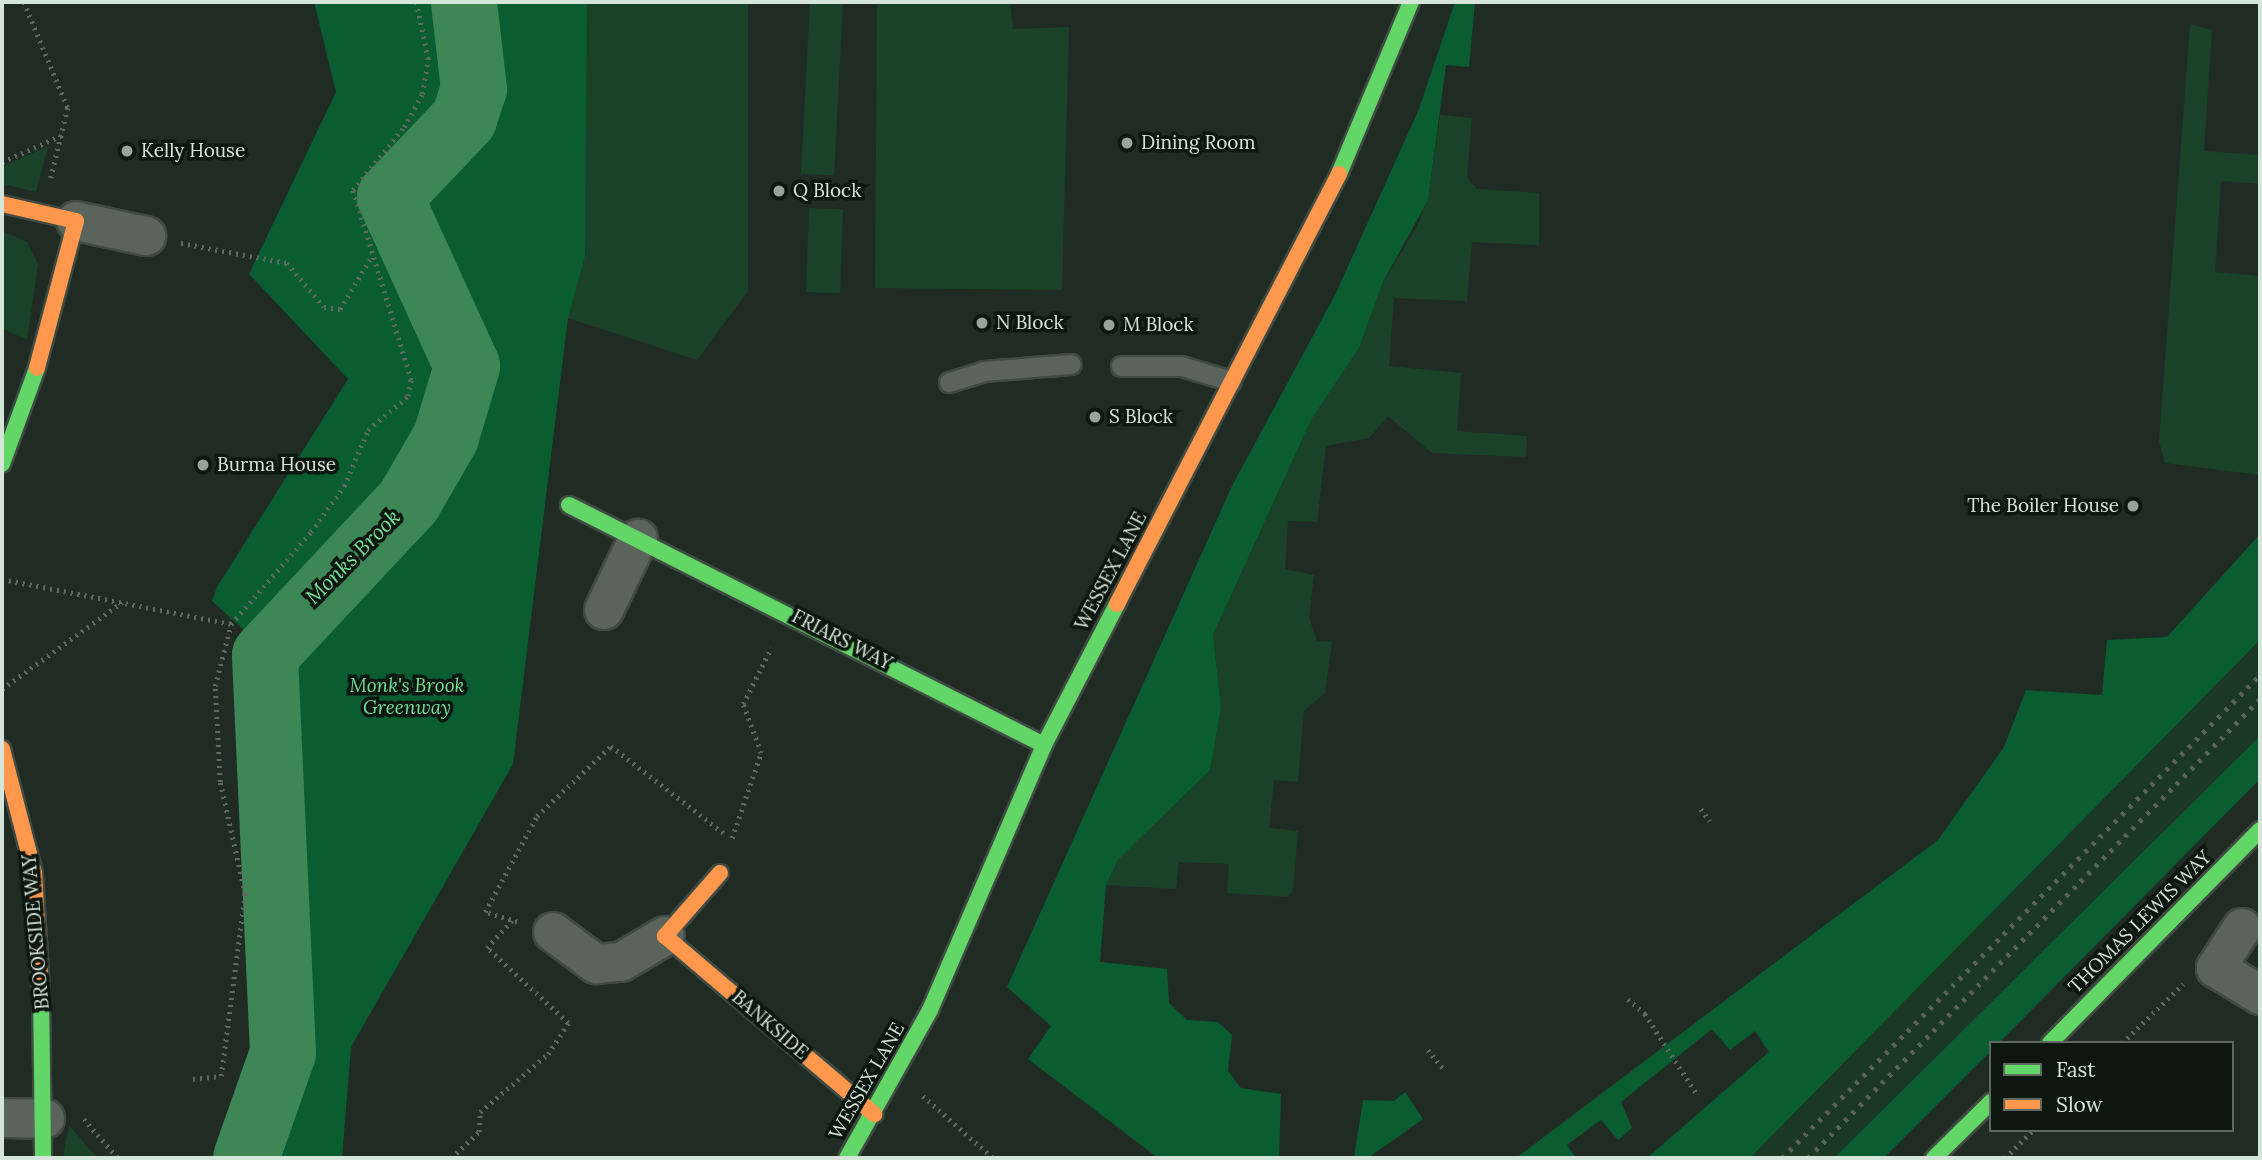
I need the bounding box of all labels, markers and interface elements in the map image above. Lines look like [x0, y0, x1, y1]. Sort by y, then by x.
place label: Dining Room [1141, 132, 1255, 154]
marker: Dining Room [1119, 135, 1135, 151]
place label: Kelly House [141, 140, 245, 162]
marker: Kelly House [119, 143, 135, 159]
place label: Q Block [793, 180, 861, 202]
marker: Q Block [771, 183, 787, 199]
place label: N Block [996, 312, 1064, 334]
place label: M Block [1123, 314, 1194, 336]
marker: N Block [974, 315, 990, 331]
marker: M Block [1101, 317, 1117, 333]
place label: S Block [1109, 406, 1173, 428]
marker: S Block [1087, 409, 1103, 425]
place label: Burma House [217, 454, 336, 476]
marker: Burma House [195, 457, 211, 473]
place label: The Boiler House [1967, 495, 2119, 517]
marker: The Boiler House [2125, 498, 2141, 514]
water label: Monks Brook [300, 504, 406, 610]
street label: WESSEX LANE [1070, 508, 1152, 634]
street label: FRIARS WAY [788, 605, 896, 675]
park label: Monk's Brook Greenway [349, 675, 465, 719]
street label: THOMAS LEWIS WAY [2064, 846, 2216, 998]
street label: BROOKSIDE WAY [18, 853, 54, 1011]
street label: BANKSIDE [727, 986, 813, 1064]
street label: WESSEX LANE [824, 1019, 910, 1143]
legend [1989, 1041, 2234, 1132]
text: Fast [2056, 1056, 2095, 1083]
text: Slow [2056, 1091, 2103, 1118]

